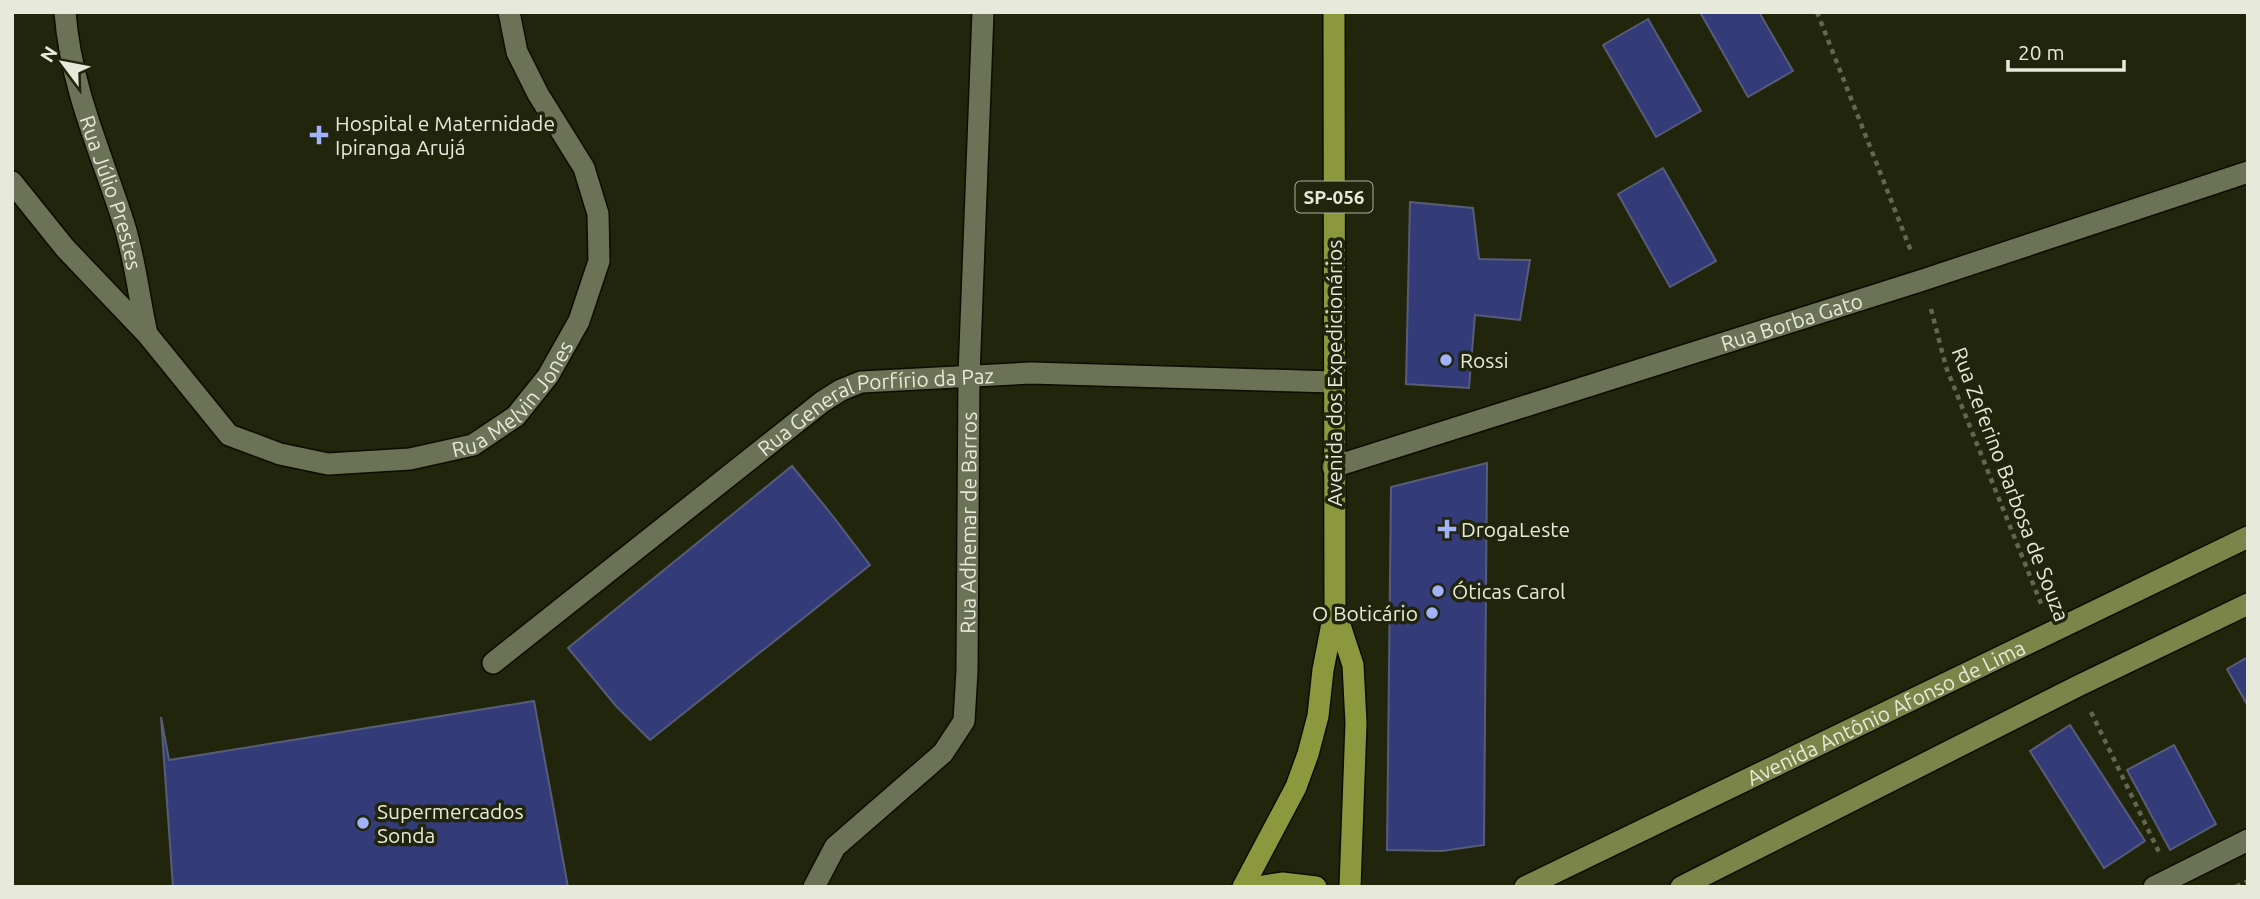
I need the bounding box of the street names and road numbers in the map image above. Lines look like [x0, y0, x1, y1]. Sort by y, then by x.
street label: Rua Júlio Prestes [75, 112, 147, 272]
road number: SP-056 [1296, 182, 1372, 212]
street label: Avenida dos Expedicionários [1322, 240, 1346, 506]
street label: Rua Borba Gato [1718, 288, 1865, 355]
street label: Rua Melvin Jones [449, 336, 578, 461]
street label: Rua Zeferino Barbosa de Souza [1948, 344, 2074, 624]
street label: Rua General Porfírio da Paz [753, 363, 995, 461]
street label: Rua Adhemar de Barros [955, 412, 981, 634]
street label: Avenida Antônio Afonso de Lima [1743, 635, 2029, 790]

